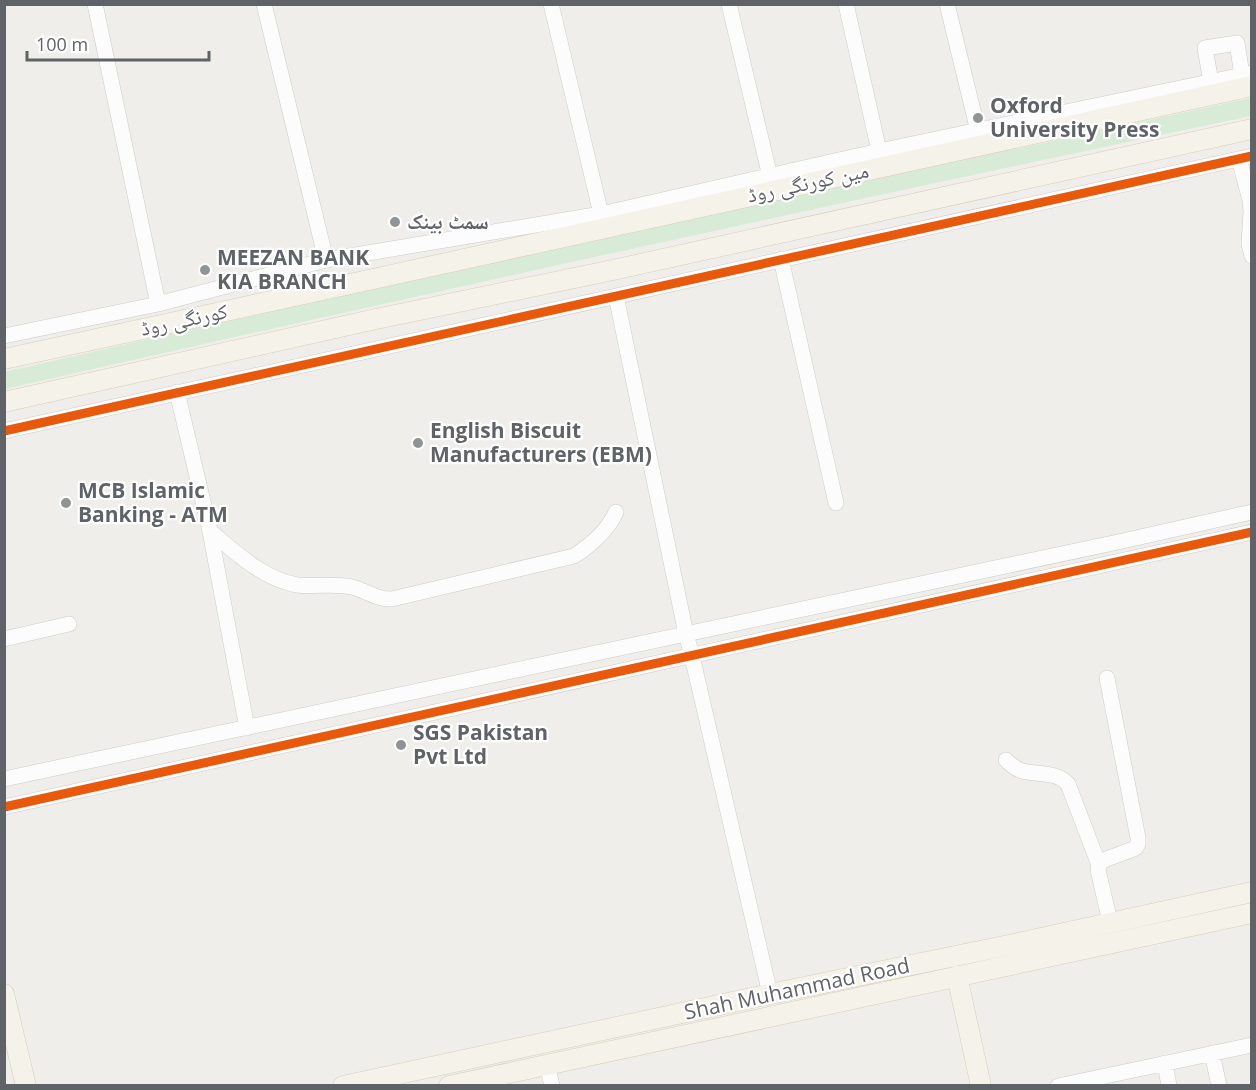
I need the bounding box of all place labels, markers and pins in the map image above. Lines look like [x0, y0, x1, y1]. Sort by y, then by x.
place label: Oxford University Press [990, 91, 1159, 143]
marker: Oxford University Press [971, 111, 985, 125]
place label: سمٹ بینک [407, 207, 489, 235]
marker: سمٹ بینک [388, 215, 402, 229]
place label: MEEZAN BANK KIA BRANCH [217, 243, 369, 295]
marker: MEEZAN BANK KIA BRANCH [198, 263, 212, 277]
place label: English Biscuit Manufacturers (EBM) [430, 416, 652, 468]
marker: English Biscuit Manufacturers (EBM) [411, 436, 425, 450]
place label: MCB Islamic Banking - ATM [78, 476, 228, 528]
marker: MCB Islamic Banking - ATM [59, 496, 73, 510]
place label: SGS Pakistan Pvt Ltd [413, 718, 548, 770]
marker: SGS Pakistan Pvt Ltd [394, 738, 408, 752]

